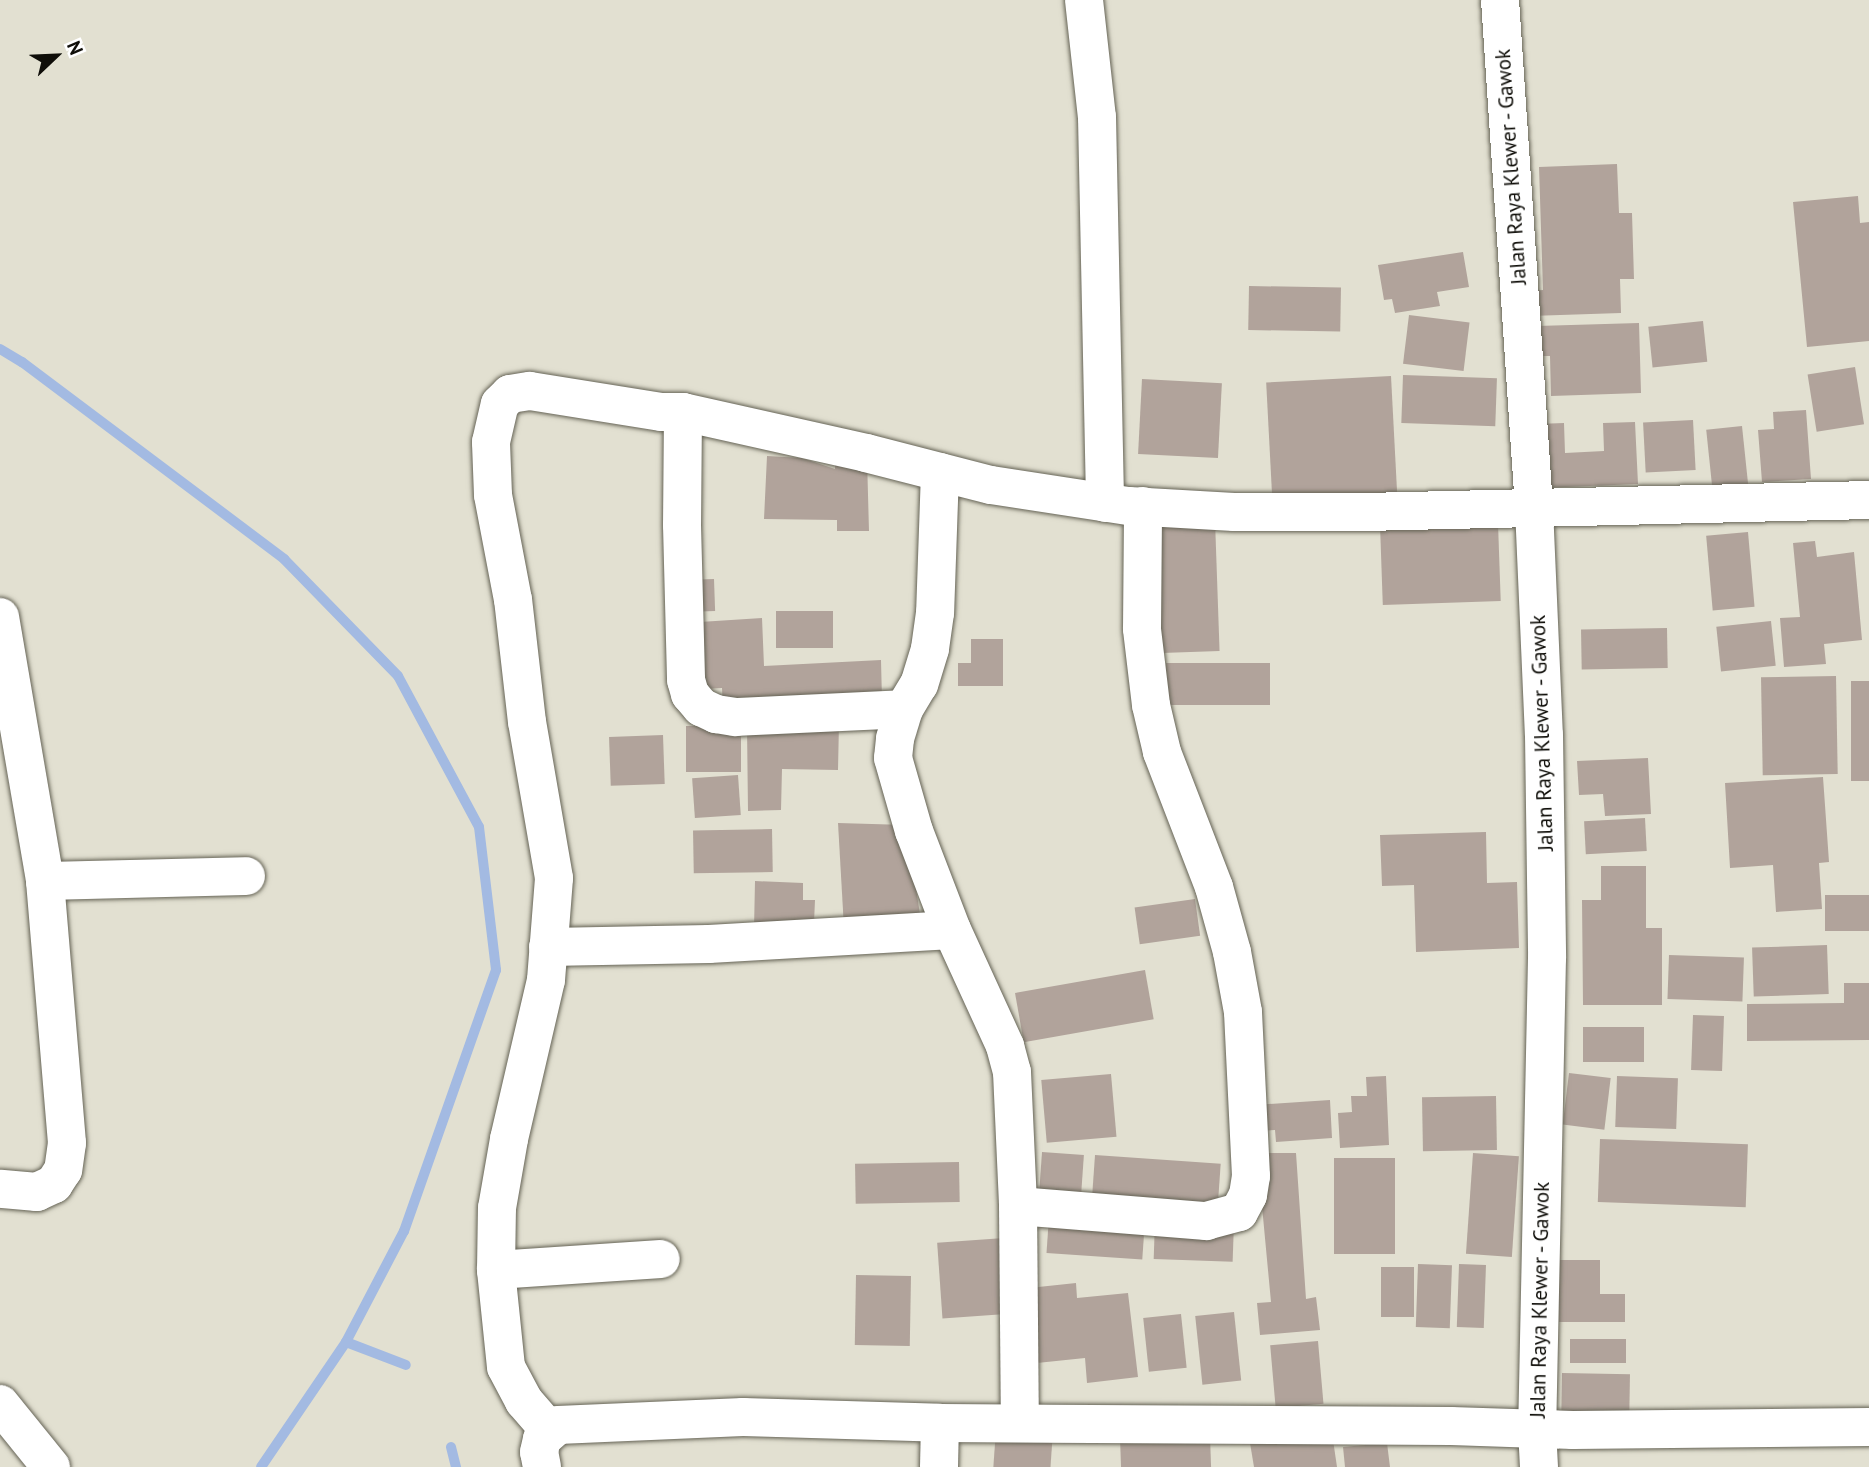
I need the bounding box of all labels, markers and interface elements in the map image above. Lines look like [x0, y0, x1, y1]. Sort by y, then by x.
north arrow [21, 21, 91, 91]
text: N [62, 37, 89, 58]
street label: Jalan Raya Klewer - Gawok [1490, 47, 1532, 287]
street label: Jalan Raya Klewer - Gawok [1525, 613, 1559, 853]
street label: Jalan Raya Klewer - Gawok [1525, 1180, 1555, 1420]

